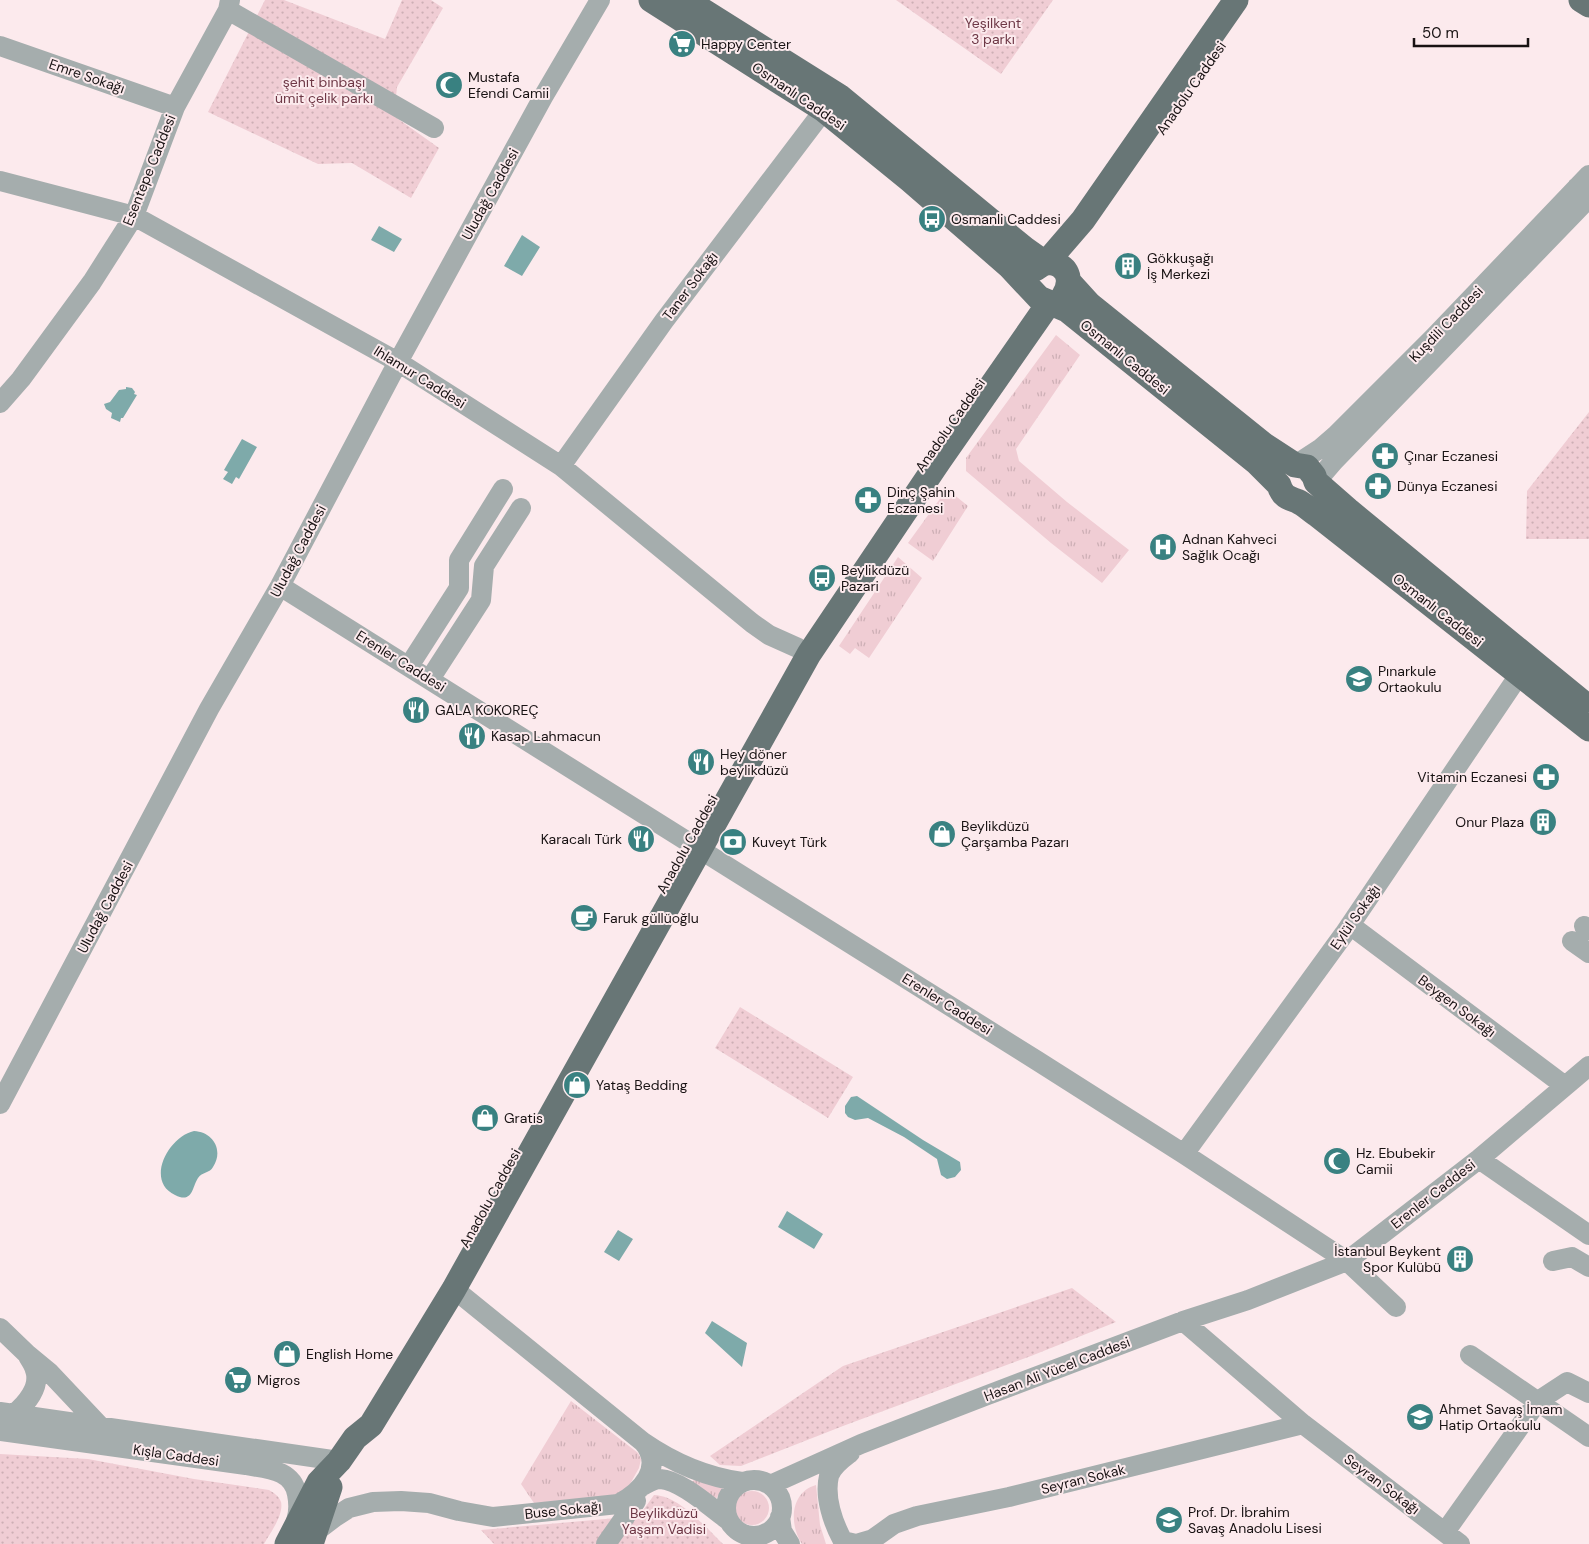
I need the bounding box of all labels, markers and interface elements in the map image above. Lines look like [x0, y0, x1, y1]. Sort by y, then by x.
park label: Yeşilkent 3 parkı [965, 14, 1021, 48]
scale bar [1414, 15, 1528, 47]
text: 50 m [1422, 23, 1459, 43]
supermarket icon: Happy Center [667, 29, 697, 59]
place label: Happy Center [701, 35, 791, 53]
street label: Anadolu Caddesi [1152, 38, 1230, 138]
street label: Emre Sokağı [47, 55, 127, 97]
street label: Osmanlı Caddesi [749, 58, 849, 134]
place label: Mustafa Efendi Camii [468, 68, 549, 102]
mosque icon: Mustafa Efendi Camii [434, 70, 464, 100]
park label: şehit binbaşı ümit çelik parkı [275, 73, 373, 107]
street label: Esentepe Caddesi [119, 112, 179, 228]
street label: Uludağ Caddesi [457, 145, 523, 243]
bus stop icon: Osmanli Caddesi [917, 204, 947, 234]
place label: Osmanli Caddesi [951, 210, 1061, 228]
street label: Taner Sokağı [658, 248, 722, 324]
place label: Gökkuşağı İş Merkezi [1147, 249, 1214, 283]
building icon: Gökkuşağı İş Merkezi [1113, 251, 1143, 281]
street label: Kuşdili Caddesi [1405, 282, 1487, 366]
street label: Osmanlı Caddesi [1077, 316, 1173, 398]
street label: Ihlamur Caddesi [371, 342, 469, 412]
street label: Anadolu Caddesi [911, 375, 989, 475]
pharmacy icon: Çınar Eczanesi [1370, 441, 1400, 471]
place label: Çınar Eczanesi [1404, 447, 1498, 465]
pharmacy icon: Dünya Eczanesi [1363, 471, 1393, 501]
place label: Dünya Eczanesi [1397, 477, 1498, 495]
place label: Dinç Şahin Eczanesi [887, 483, 955, 517]
pharmacy icon: Dinç Şahin Eczanesi [853, 485, 883, 515]
street label: Uludağ Caddesi [266, 502, 330, 600]
place label: Adnan Kahveci Sağlık Ocağı [1182, 530, 1277, 564]
hospital icon: Adnan Kahveci Sağlık Ocağı [1148, 532, 1178, 562]
place label: Beylikdüzü Pazari [841, 561, 909, 595]
bus stop icon: Beylikdüzü Pazari [807, 563, 837, 593]
street label: Osmanlı Caddesi [1389, 569, 1487, 651]
street label: Erenler Caddesi [353, 626, 449, 696]
place label: Pınarkule Ortaokulu [1378, 662, 1442, 696]
school or university icon: Pınarkule Ortaokulu [1344, 664, 1374, 694]
restaurant icon: GALA KOKOREÇ [401, 695, 431, 725]
place label: GALA KOKOREÇ [435, 701, 538, 719]
restaurant icon: Kasap Lahmacun [457, 721, 487, 751]
place label: Kasap Lahmacun [491, 727, 601, 745]
place label: Hey döner beylikdüzü [720, 745, 789, 779]
restaurant icon: Hey döner beylikdüzü [686, 747, 716, 777]
pharmacy icon: Vitamin Eczanesi [1531, 762, 1561, 792]
place label: Vitamin Eczanesi [1417, 768, 1527, 786]
street label: Anadolu Caddesi [652, 791, 722, 897]
building icon: Onur Plaza [1528, 807, 1558, 837]
place label: Onur Plaza [1455, 813, 1524, 831]
place label: Beylikdüzü Çarşamba Pazarı [961, 817, 1069, 851]
shop icon: Beylikdüzü Çarşamba Pazarı [927, 819, 957, 849]
restaurant icon: Karacalı Türk [626, 824, 656, 854]
bank icon: Kuveyt Türk [718, 827, 748, 857]
place label: Karacalı Türk [541, 830, 622, 848]
place label: Kuveyt Türk [752, 833, 827, 851]
street label: Uludağ Caddesi [73, 858, 137, 956]
street label: Eylül Sokağı [1326, 881, 1384, 953]
cafe icon: Faruk güllüoğlu [569, 903, 599, 933]
place label: Faruk güllüoğlu [603, 909, 699, 927]
street label: Erenler Caddesi [899, 969, 995, 1039]
street label: Beygen Sokağı [1415, 971, 1499, 1041]
shop icon: Yataş Bedding [562, 1070, 592, 1100]
place label: Yataş Bedding [596, 1076, 688, 1094]
shop icon: Gratis [470, 1103, 500, 1133]
place label: Gratis [504, 1109, 543, 1127]
place label: Hz. Ebubekir Camii [1356, 1144, 1435, 1178]
street label: Anadolu Caddesi [455, 1145, 525, 1251]
mosque icon: Hz. Ebubekir Camii [1322, 1146, 1352, 1176]
street label: Erenler Caddesi [1387, 1155, 1479, 1233]
place label: İstanbul Beykent Spor Kulübü [1334, 1242, 1441, 1276]
building icon: İstanbul Beykent Spor Kulübü [1445, 1244, 1475, 1274]
street label: Hasan Ali Yücel Caddesi [981, 1333, 1133, 1405]
shop icon: English Home [272, 1339, 302, 1369]
place label: English Home [306, 1345, 393, 1363]
supermarket icon: Migros [223, 1365, 253, 1395]
place label: Migros [257, 1371, 300, 1389]
place label: Ahmet Savaş İmam Hatip Ortaokulu [1439, 1400, 1562, 1434]
school or university icon: Ahmet Savaş İmam Hatip Ortaokulu [1405, 1402, 1435, 1432]
street label: Kışla Caddesi [132, 1440, 220, 1470]
street label: Seyran Sokağı [1341, 1450, 1423, 1518]
street label: Seyran Sokak [1039, 1460, 1127, 1498]
street label: Buse Sokağı [524, 1497, 602, 1523]
place label: Prof. Dr. İbrahim Savaş Anadolu Lisesi [1188, 1503, 1322, 1537]
park label: Beylikdüzü Yaşam Vadisi [622, 1504, 706, 1538]
school or university icon: Prof. Dr. İbrahim Savaş Anadolu Lisesi [1154, 1505, 1184, 1535]

